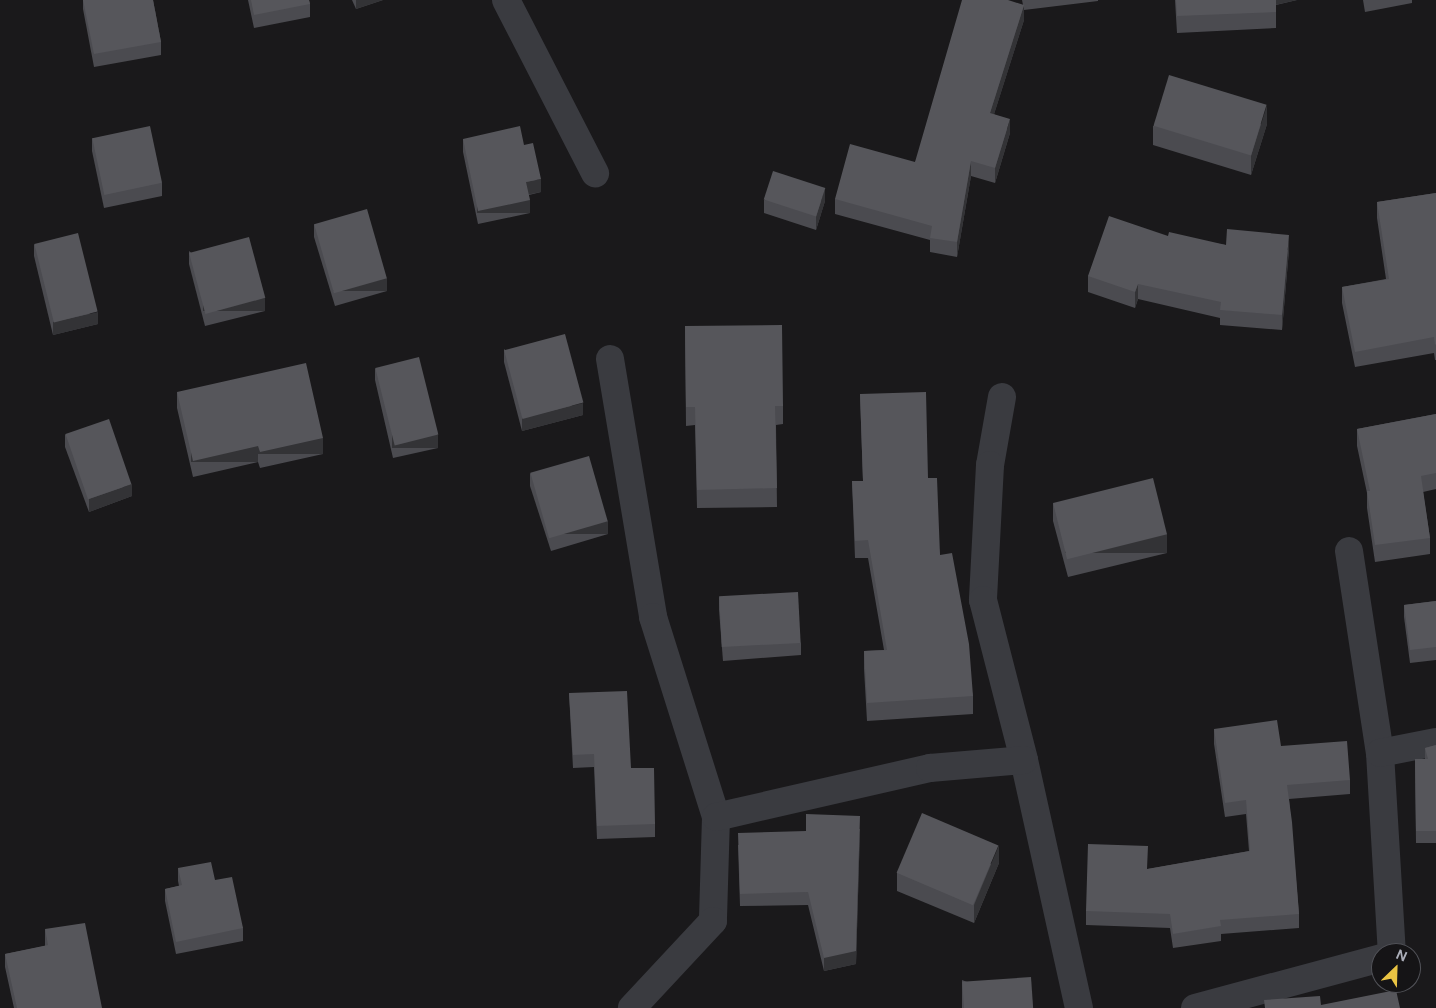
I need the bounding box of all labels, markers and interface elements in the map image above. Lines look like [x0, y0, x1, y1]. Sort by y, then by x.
north arrow [1371, 943, 1421, 993]
text: N [1393, 945, 1410, 966]

